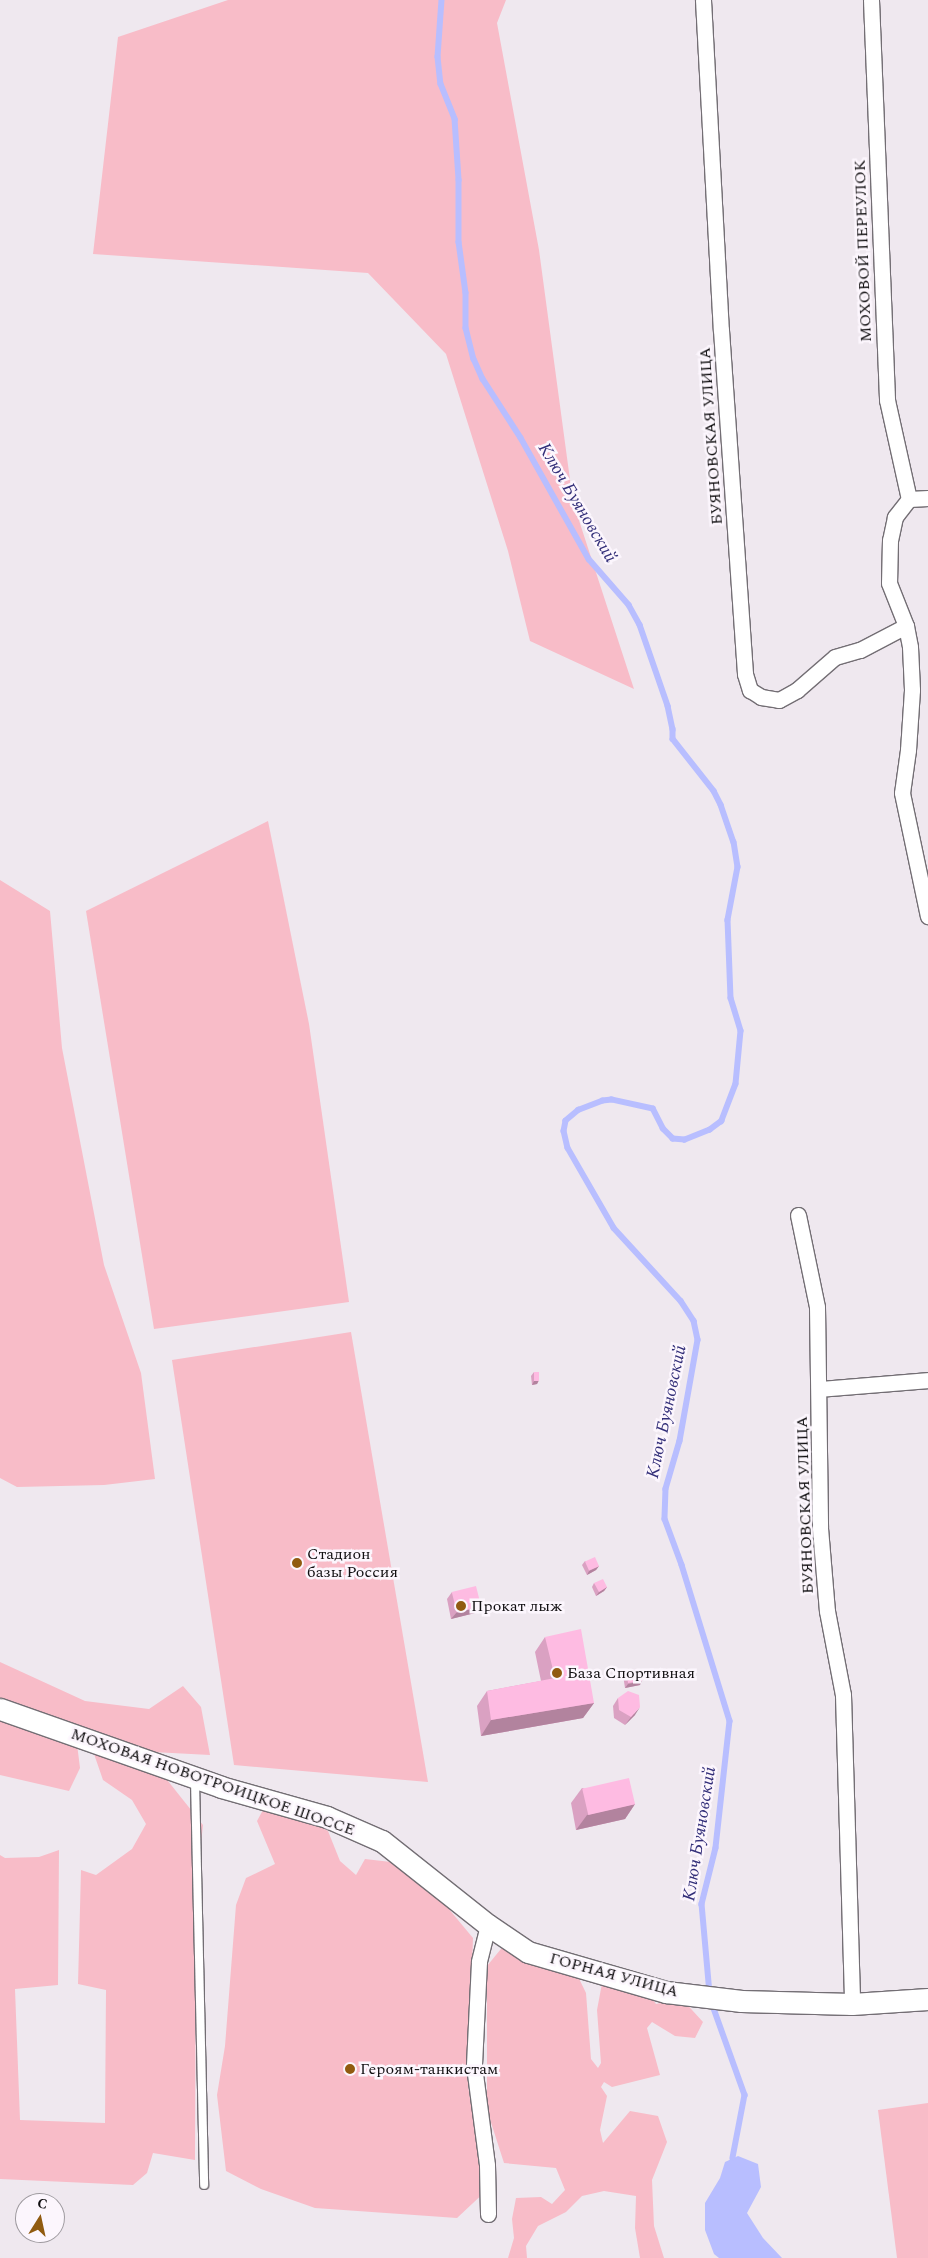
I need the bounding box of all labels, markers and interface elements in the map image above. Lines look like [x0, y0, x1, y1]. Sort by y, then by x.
street label: МОХОВОЙ ПЕРЕУЛОК [850, 160, 876, 342]
street label: БУЯНОВСКАЯ УЛИЦА [695, 347, 727, 525]
water label: Ключ Буяновский [533, 439, 621, 567]
water label: Ключ Буяновский [642, 1343, 692, 1481]
street label: БУЯНОВСКАЯ УЛИЦА [792, 1416, 818, 1594]
place label: Стадион базы Россия [307, 1544, 398, 1582]
marker: Стадион базы Россия [291, 1557, 303, 1569]
place label: Прокат лыж [471, 1596, 562, 1616]
marker: Прокат лыж [455, 1600, 467, 1612]
place label: База Спортивная [567, 1663, 695, 1683]
marker: База Спортивная [551, 1667, 563, 1679]
street label: МОХОВАЯ НОВОТРОИЦКОЕ ШОССЕ [68, 1724, 358, 1840]
water label: Ключ Буяновский [679, 1765, 721, 1903]
street label: ГОРНАЯ УЛИЦА [548, 1949, 680, 2001]
place label: Героям-танкистам [360, 2059, 498, 2079]
marker: Героям-танкистам [344, 2063, 356, 2075]
north arrow [15, 2193, 65, 2243]
text: С [36, 2193, 49, 2215]

